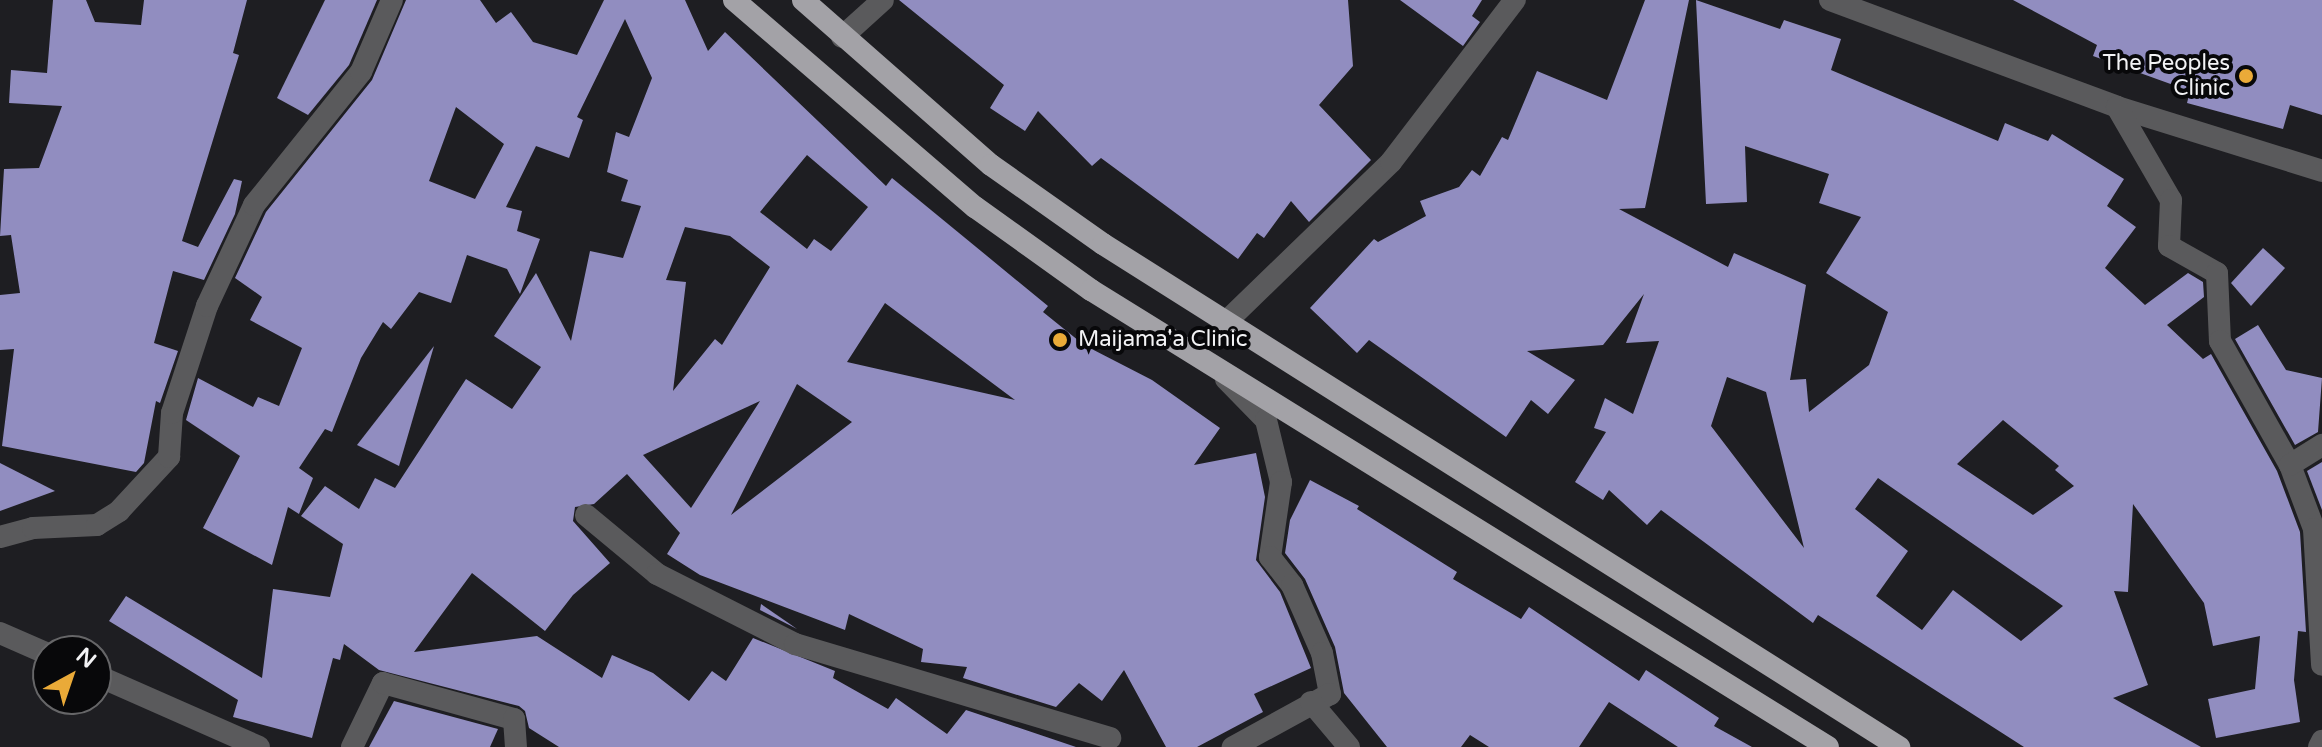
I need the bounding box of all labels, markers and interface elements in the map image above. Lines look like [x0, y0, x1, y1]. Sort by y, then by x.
place label: The Peoples Clinic [2102, 50, 2230, 102]
marker: The Peoples Clinic [2237, 67, 2255, 85]
place label: Maijama'a Clinic [1078, 327, 1247, 353]
marker: Maijama'a Clinic [1049, 329, 1071, 351]
north arrow [32, 635, 112, 715]
text: N [71, 643, 101, 674]

